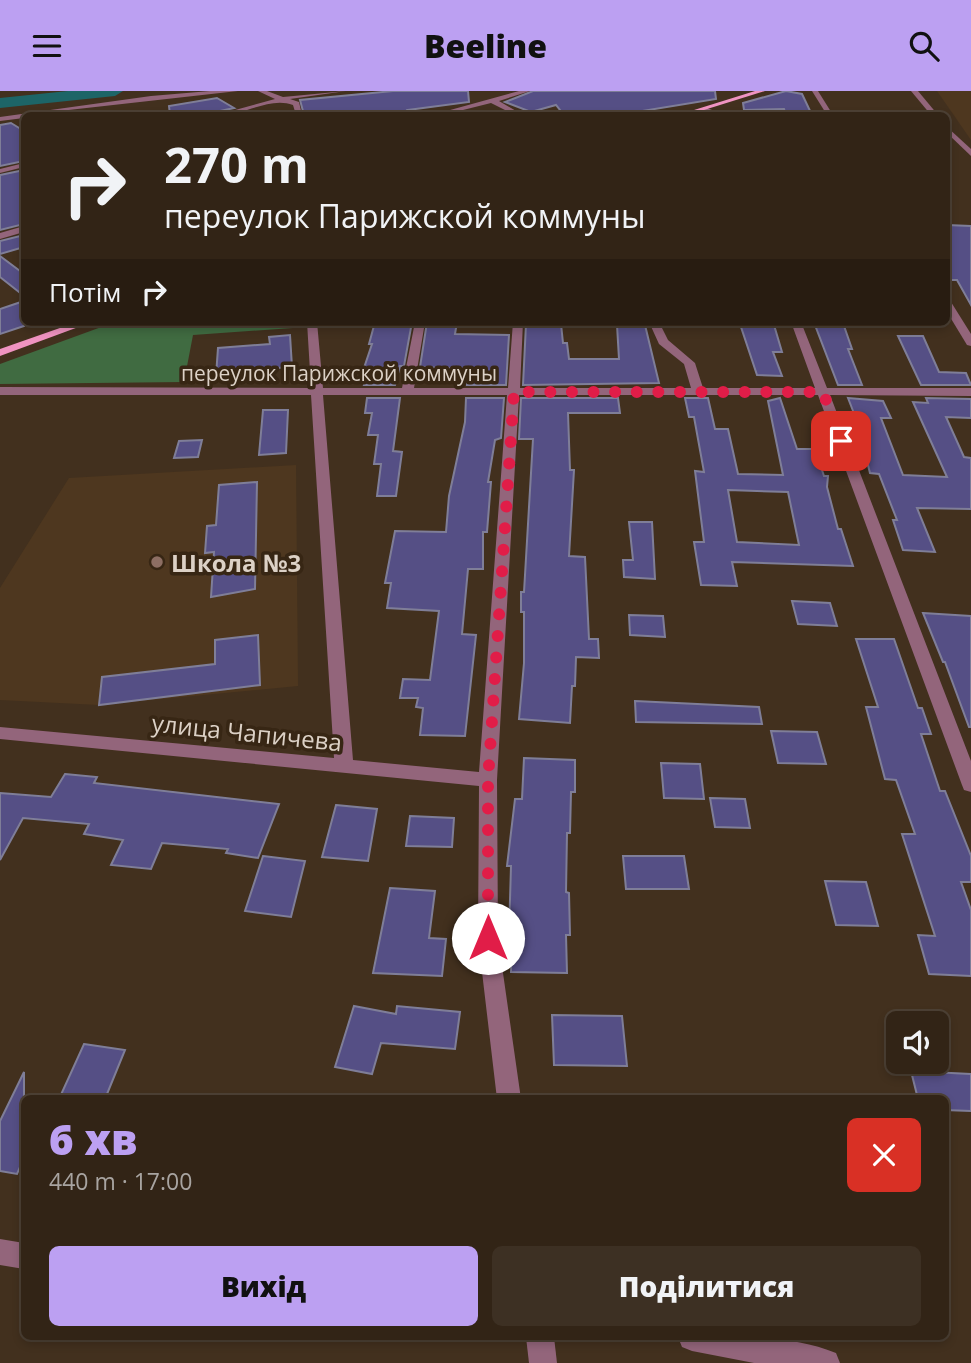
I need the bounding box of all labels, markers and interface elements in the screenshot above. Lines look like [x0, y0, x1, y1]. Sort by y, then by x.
text: Beeline [424, 24, 547, 67]
icon: menu [28, 27, 66, 65]
icon: search [905, 27, 943, 65]
text: 270 m [164, 131, 309, 197]
icon: right [49, 140, 140, 231]
text: переулок Парижской коммуны [164, 194, 646, 237]
icon: right [135, 273, 173, 311]
text: Потім [49, 274, 121, 310]
street label: переулок Парижской коммуны [181, 359, 497, 387]
pin [811, 411, 871, 471]
icon: arrive [822, 422, 860, 460]
place label: Школа №3 [171, 546, 301, 579]
marker: Школа №3 [149, 554, 165, 570]
street label: улица Чапичева [150, 706, 344, 758]
position arrow [451, 901, 525, 975]
map controls [886, 1011, 949, 1074]
button: sound [886, 1011, 949, 1074]
text: 6 хв [49, 1110, 137, 1167]
button: close [847, 1118, 921, 1192]
text: 440 m · 17:00 [49, 1165, 192, 1197]
button: Вихід [49, 1246, 478, 1326]
button: Поділитися [492, 1246, 921, 1326]

